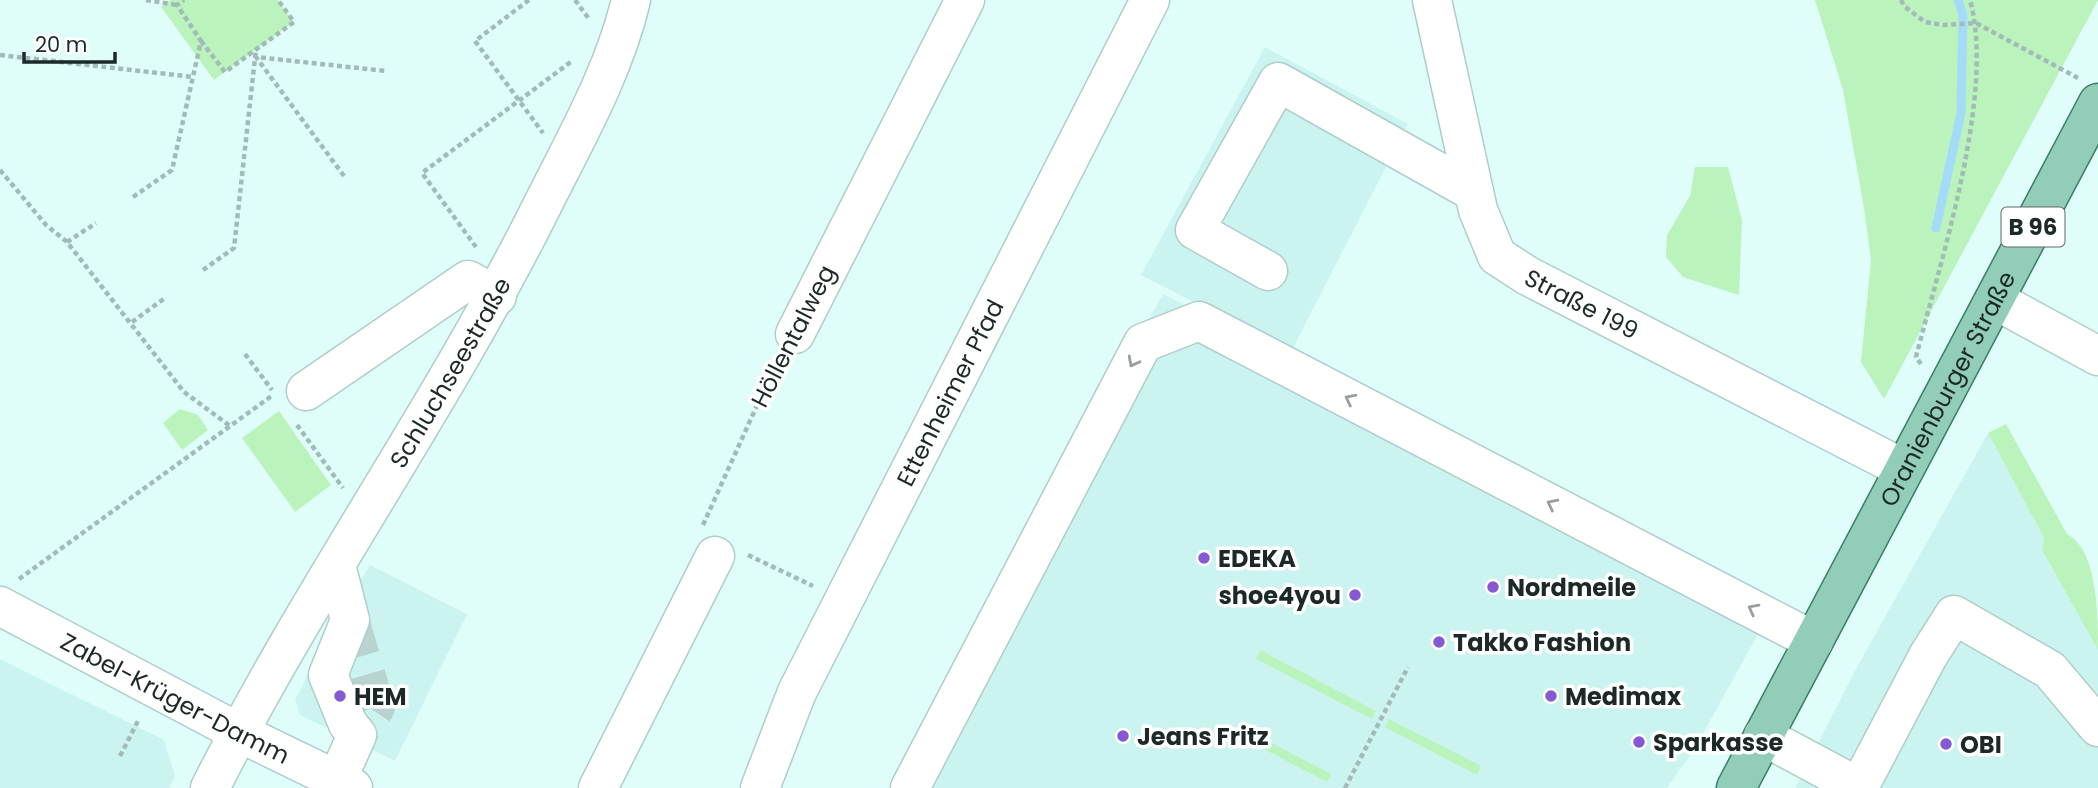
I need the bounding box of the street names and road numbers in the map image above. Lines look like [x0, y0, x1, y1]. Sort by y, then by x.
road number: B 96 [2002, 208, 2064, 246]
street label: Höllentalweg [743, 259, 843, 413]
street label: Straße 199 [1519, 261, 1644, 346]
street label: Oranienburger Straße [1871, 265, 2023, 512]
street label: Schluchseestraße [382, 271, 518, 474]
street label: Ettenheimer Pfad [888, 294, 1011, 492]
street label: Zabel-Krüger-Damm [55, 625, 295, 771]

